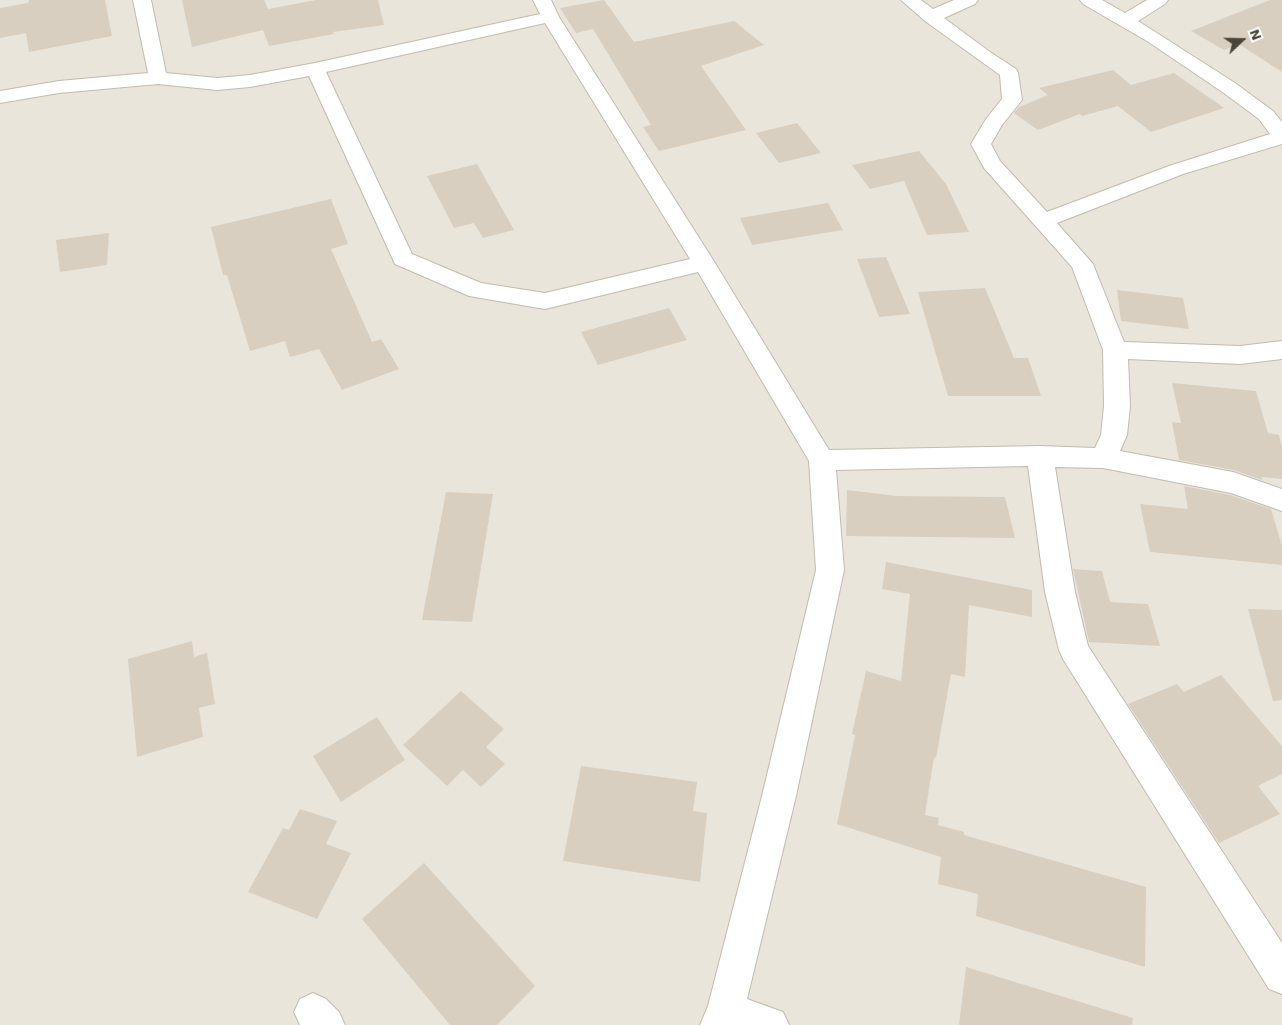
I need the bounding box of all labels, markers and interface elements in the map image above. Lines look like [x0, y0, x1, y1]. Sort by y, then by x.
north arrow [1217, 15, 1267, 65]
text: N [1247, 27, 1265, 42]

